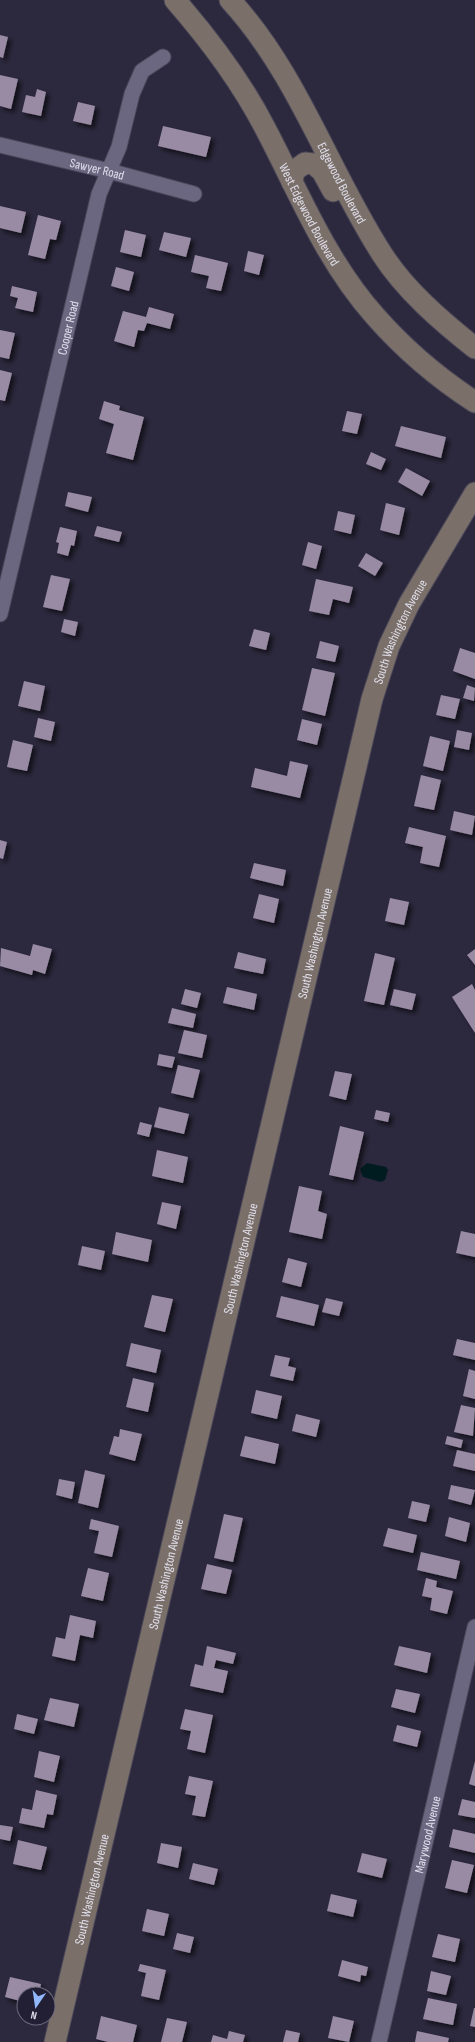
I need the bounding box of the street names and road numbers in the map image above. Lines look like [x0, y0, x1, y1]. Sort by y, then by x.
street label: Edgewood Boulevard [313, 140, 369, 227]
street label: Sawyer Road [68, 155, 126, 184]
street label: West Edgewood Boulevard [275, 161, 343, 269]
street label: Cooper Road [54, 299, 83, 357]
street label: South Washington Avenue [370, 577, 431, 686]
street label: South Washington Avenue [295, 886, 336, 1000]
street label: South Washington Avenue [220, 1202, 262, 1316]
street label: South Washington Avenue [146, 1517, 187, 1631]
street label: Marywood Avenue [411, 1794, 445, 1875]
street label: South Washington Avenue [71, 1832, 113, 1946]

